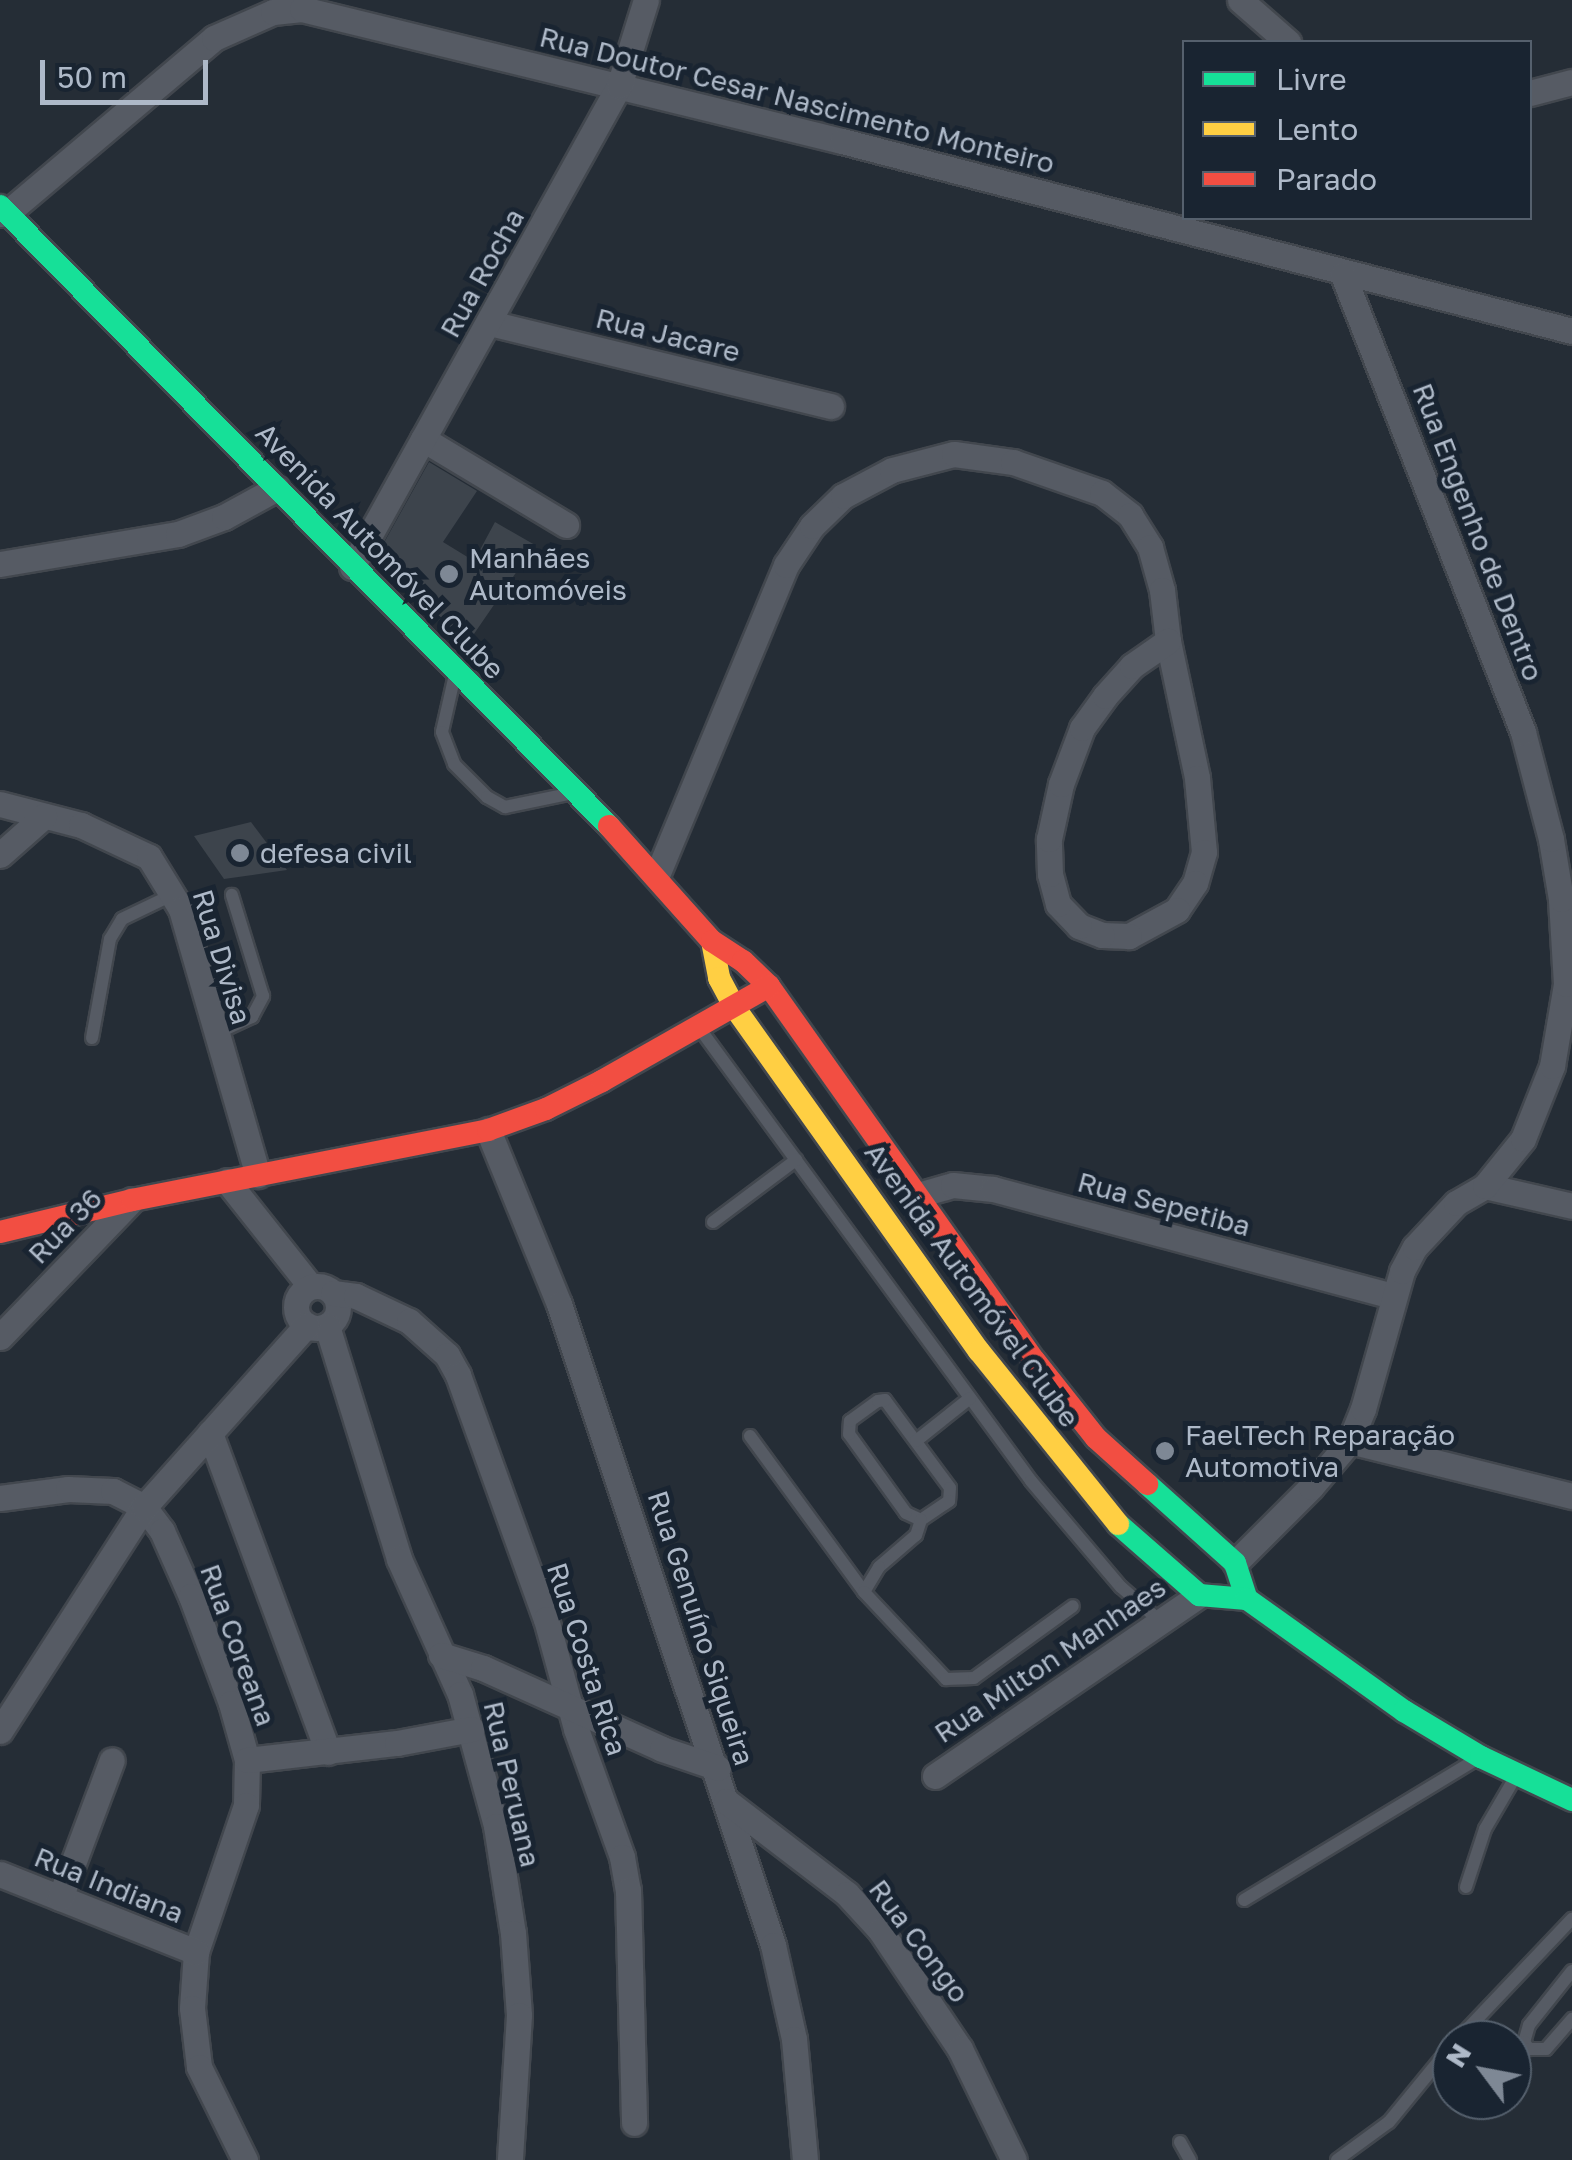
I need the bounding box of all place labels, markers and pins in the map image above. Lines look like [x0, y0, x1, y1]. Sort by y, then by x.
place label: Manhães Automóveis [469, 541, 627, 607]
marker: Manhães Automóveis [438, 563, 460, 585]
place label: defesa civil [260, 836, 412, 870]
marker: defesa civil [229, 842, 251, 864]
place label: FaelTech Reparação Automotiva [1185, 1418, 1455, 1484]
marker: FaelTech Reparação Automotiva [1154, 1440, 1176, 1462]

